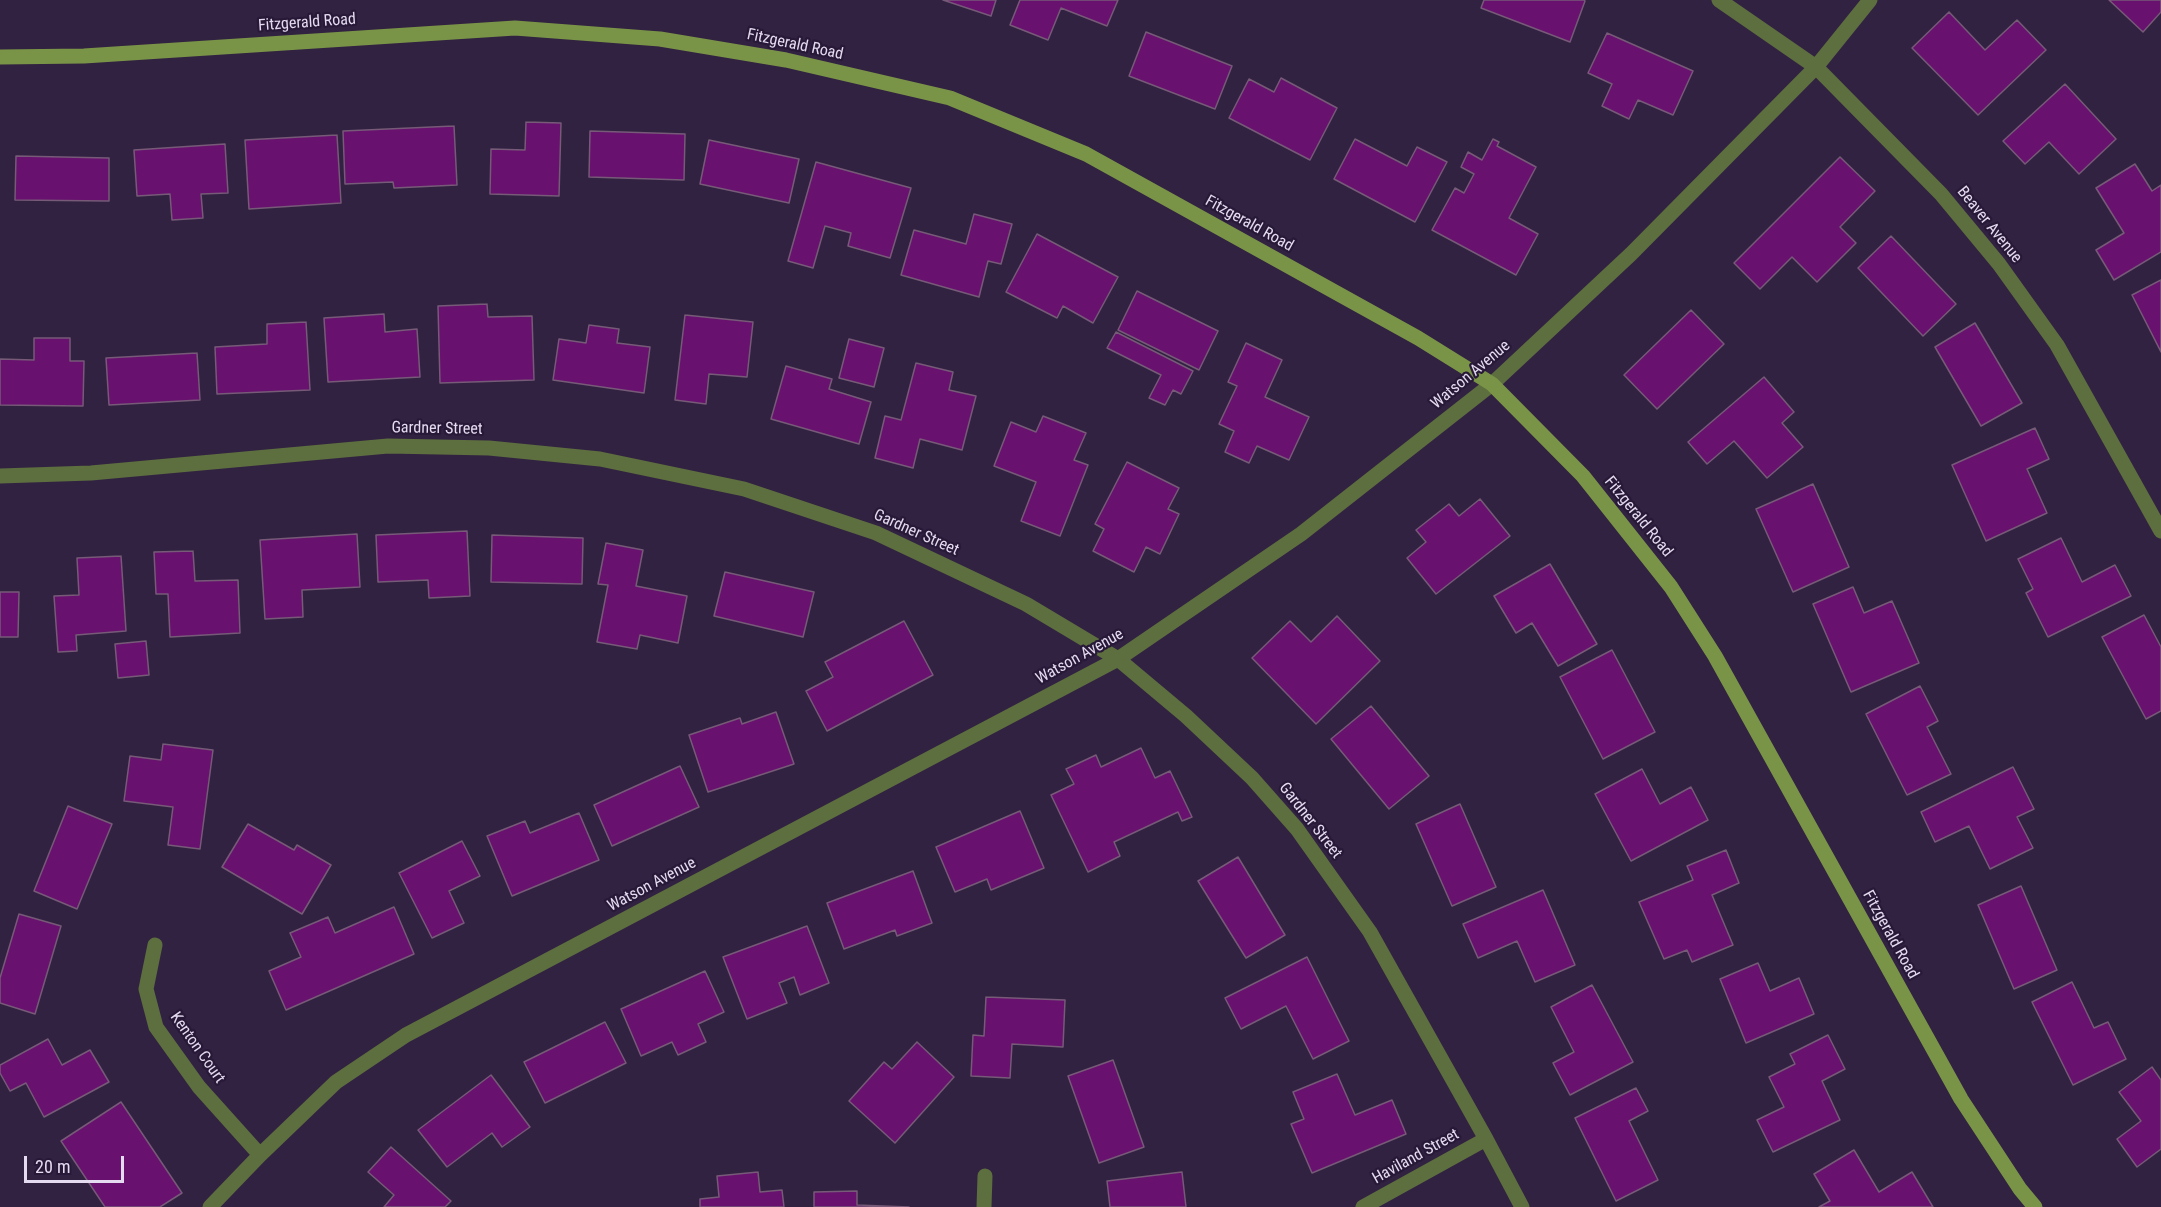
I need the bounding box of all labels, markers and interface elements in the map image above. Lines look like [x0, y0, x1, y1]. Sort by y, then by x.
street label: Fitzgerald Road [257, 10, 357, 36]
street label: Fitzgerald Road [745, 25, 845, 65]
street label: Beaver Avenue [1952, 183, 2026, 267]
street label: Fitzgerald Road [1201, 192, 1297, 256]
street label: Watson Avenue [1428, 336, 1514, 414]
street label: Gardner Street [391, 419, 483, 439]
street label: Fitzgerald Road [1600, 473, 1676, 561]
street label: Gardner Street [870, 506, 962, 560]
street label: Watson Avenue [1033, 625, 1127, 689]
street label: Gardner Street [1274, 779, 1346, 863]
street label: Watson Avenue [605, 854, 699, 916]
street label: Fitzgerald Road [1858, 887, 1922, 983]
street label: Kenton Court [165, 1009, 229, 1087]
street label: Haviland Street [1369, 1125, 1463, 1189]
scale bar [27, 1144, 128, 1182]
text: 20 m [35, 1156, 70, 1177]

